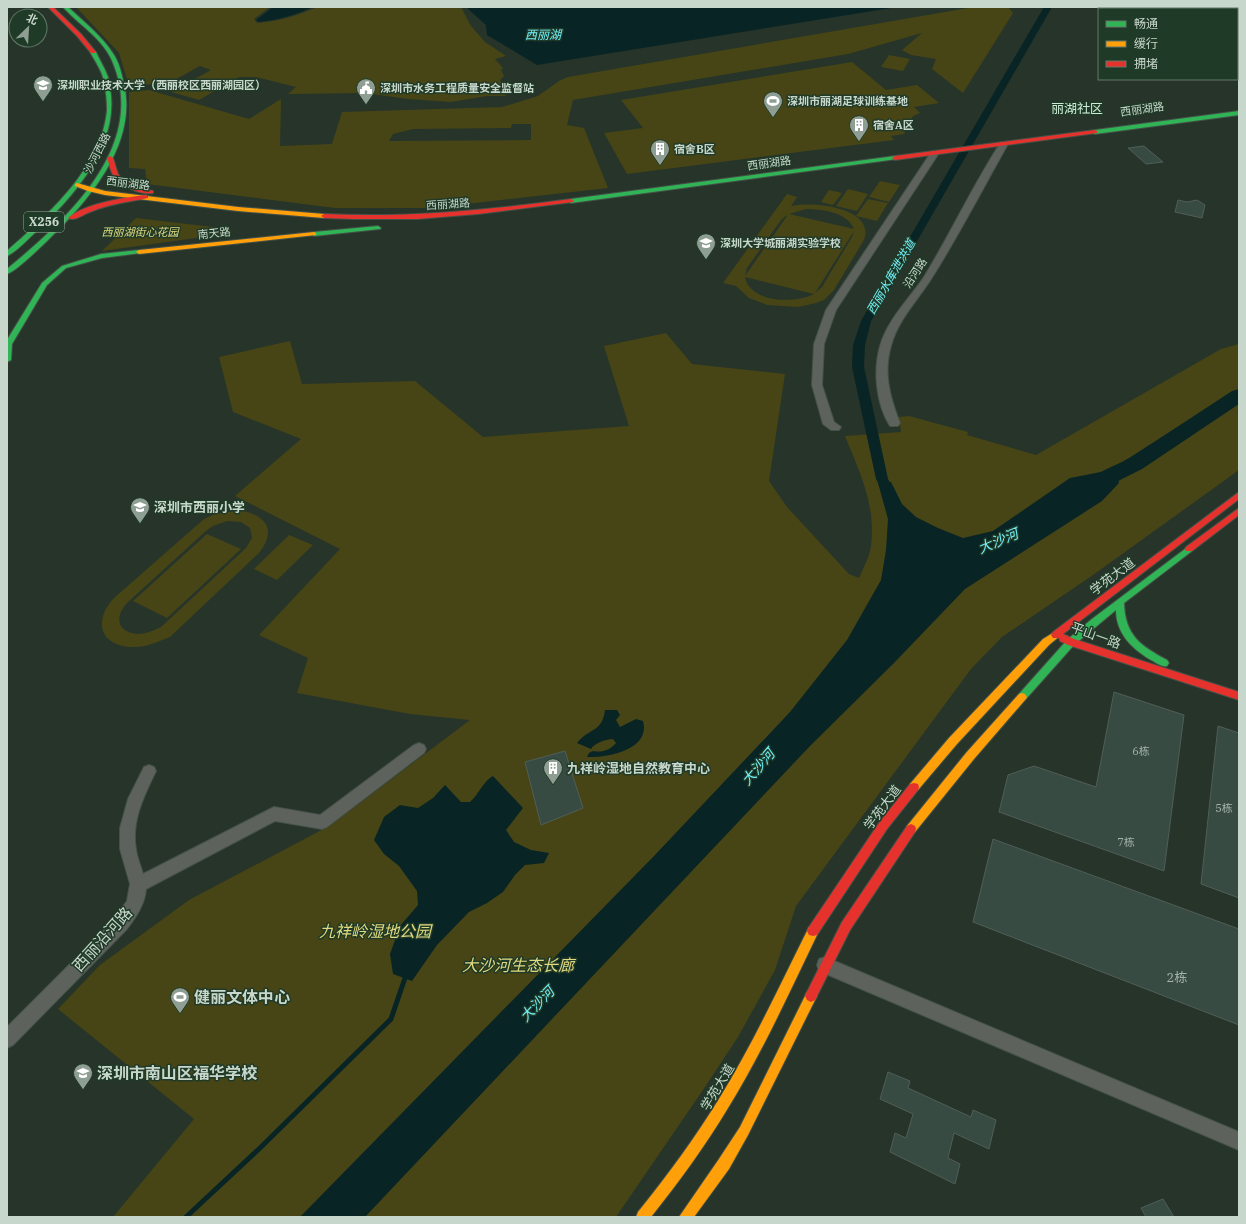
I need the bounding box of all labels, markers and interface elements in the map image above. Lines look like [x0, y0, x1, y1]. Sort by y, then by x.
north arrow [8, 8, 48, 48]
legend [1098, 8, 1238, 80]
text: 北 [24, 10, 40, 28]
text: 畅通 [1134, 16, 1158, 31]
water label: 西丽湖 [525, 27, 563, 42]
text: 缓行 [1134, 36, 1158, 51]
text: 拥堵 [1134, 56, 1158, 71]
school or university icon: 深圳职业技术大学（西丽校区西丽湖园区） [32, 74, 54, 102]
public building icon: 深圳市水务工程质量安全监督站 [355, 77, 377, 105]
place label: 深圳职业技术大学（西丽校区西丽湖园区） [57, 78, 266, 92]
place label: 深圳市水务工程质量安全监督站 [380, 81, 534, 95]
sports icon: 深圳市丽湖足球训练基地 [762, 90, 784, 118]
place label: 深圳市丽湖足球训练基地 [787, 94, 908, 108]
street label: 西丽湖路 [1119, 99, 1165, 119]
district label: 丽湖社区 [1051, 100, 1103, 117]
building icon: 宿舍A区 [848, 114, 870, 142]
place label: 宿舍A区 [873, 118, 914, 132]
street label: 沙河西路 [81, 130, 113, 176]
building icon: 宿舍B区 [649, 138, 671, 166]
place label: 宿舍B区 [674, 142, 715, 156]
street label: 西丽湖路 [746, 153, 792, 173]
street label: 西丽湖路 [105, 173, 151, 193]
street label: 西丽湖路 [426, 195, 470, 213]
road number: X256 [24, 212, 64, 232]
street label: 南天路 [197, 224, 231, 242]
park label: 西丽湖街心花园 [102, 225, 180, 239]
school or university icon: 深圳大学城丽湖实验学校 [695, 232, 717, 260]
water label: 西丽水库泄洪道 [863, 235, 919, 317]
place label: 深圳大学城丽湖实验学校 [720, 236, 841, 250]
street label: 沿河路 [900, 255, 930, 291]
school or university icon: 深圳市西丽小学 [129, 496, 151, 524]
place label: 深圳市西丽小学 [154, 499, 245, 516]
water label: 大沙河 [975, 523, 1024, 557]
street label: 学苑大道 [1086, 554, 1138, 599]
street label: 平山一路 [1068, 619, 1123, 652]
water label: 大沙河 [737, 743, 781, 789]
house number: 6栋 [1132, 744, 1150, 758]
building icon: 九祥岭湿地自然教育中心 [542, 757, 564, 785]
place label: 九祥岭湿地自然教育中心 [567, 760, 710, 777]
street label: 学苑大道 [860, 781, 905, 833]
house number: 5栋 [1215, 801, 1233, 815]
house number: 7栋 [1117, 835, 1135, 849]
street label: 西丽沿河路 [68, 903, 136, 975]
park label: 九祥岭湿地公园 [319, 921, 433, 941]
park label: 大沙河生态长廊 [462, 955, 577, 975]
house number: 2栋 [1167, 969, 1187, 986]
water label: 大沙河 [516, 980, 560, 1025]
sports icon: 健丽文体中心 [169, 986, 191, 1014]
place label: 健丽文体中心 [194, 987, 290, 1007]
street label: 学苑大道 [697, 1061, 738, 1114]
school or university icon: 深圳市南山区福华学校 [72, 1062, 94, 1090]
place label: 深圳市南山区福华学校 [97, 1063, 258, 1083]

